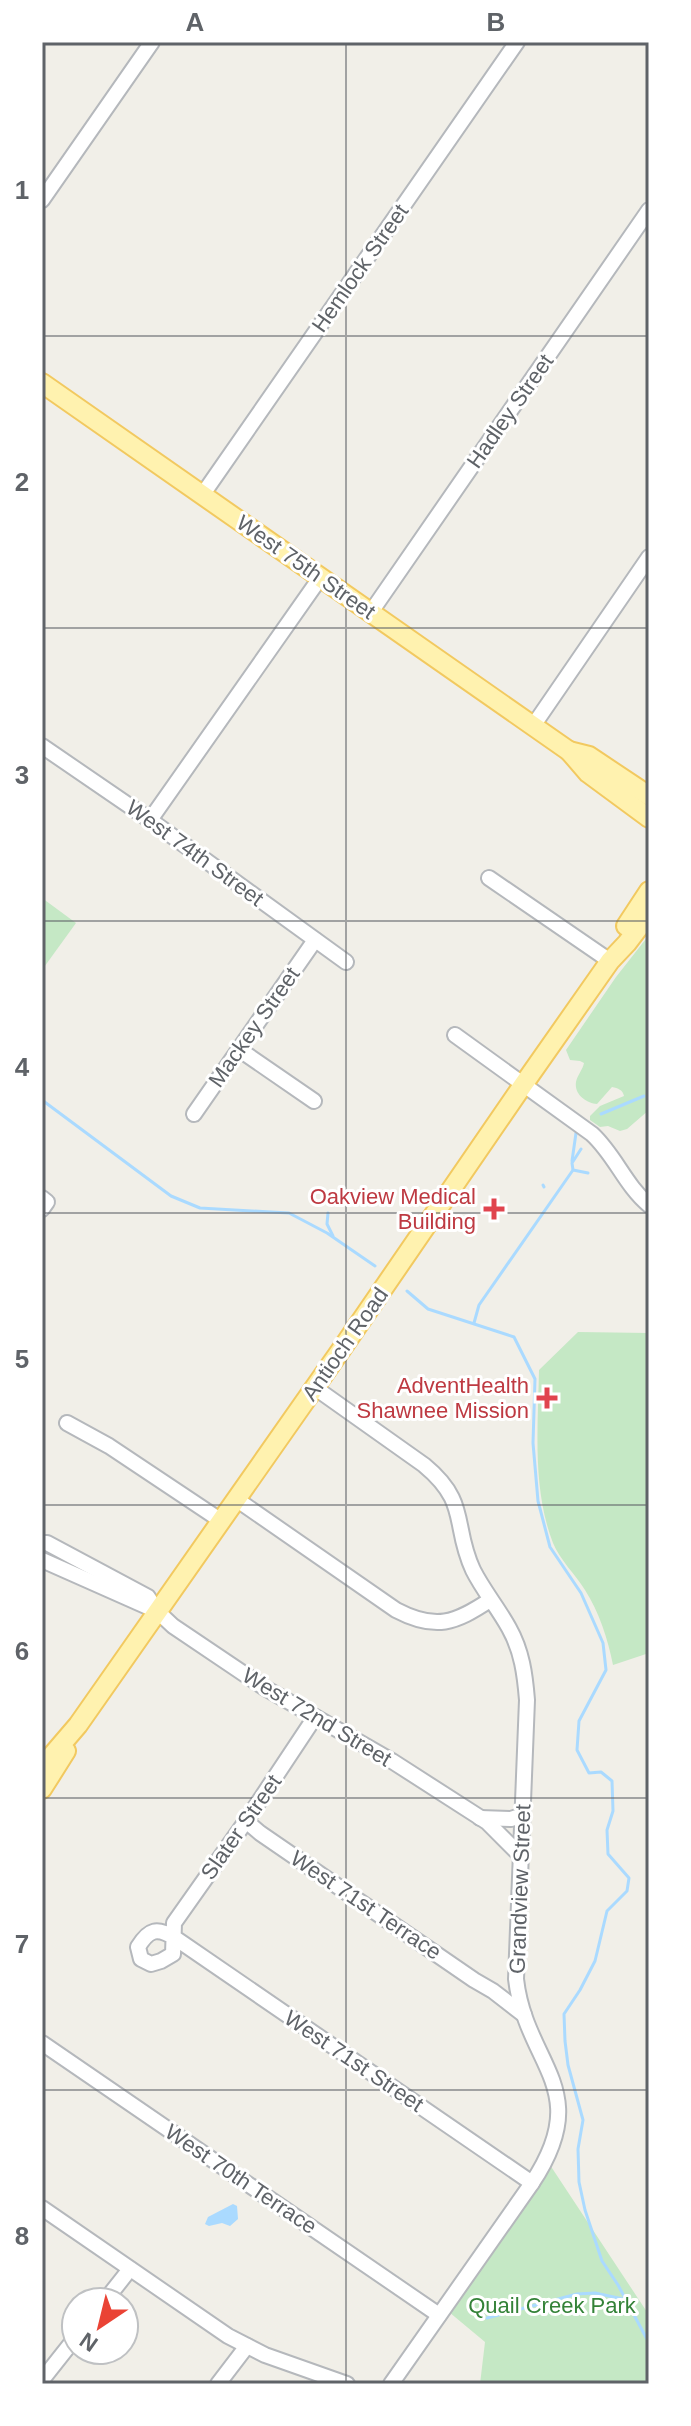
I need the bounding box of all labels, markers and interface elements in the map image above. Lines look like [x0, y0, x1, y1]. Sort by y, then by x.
text: A [186, 7, 205, 37]
text: B [487, 7, 505, 37]
text: 1 [15, 175, 29, 205]
street label: Hemlock Street [307, 199, 413, 337]
street label: Hadley Street [462, 349, 558, 473]
text: 2 [15, 467, 29, 497]
street label: West 75th Street [232, 510, 380, 624]
text: 3 [15, 760, 29, 790]
street label: West 74th Street [122, 795, 268, 911]
street label: Mackey Street [203, 962, 305, 1092]
text: 4 [15, 1052, 30, 1082]
place label: Oakview Medical Building [310, 1184, 476, 1234]
marker: Oakview Medical Building [483, 1198, 505, 1220]
street label: Antioch Road [297, 1283, 393, 1405]
text: 5 [15, 1344, 29, 1374]
place label: AdventHealth Shawnee Mission [357, 1373, 529, 1423]
marker: AdventHealth Shawnee Mission [536, 1387, 558, 1409]
text: 6 [15, 1636, 29, 1666]
street label: West 72nd Street [238, 1663, 396, 1771]
street label: Slater Street [196, 1770, 286, 1884]
street label: Grandview Street [505, 1804, 535, 1974]
street label: West 71st Terrace [286, 1845, 446, 1965]
text: 7 [15, 1929, 29, 1959]
street label: West 71st Street [280, 2005, 428, 2117]
street label: West 70th Terrace [160, 2119, 322, 2239]
text: 8 [15, 2221, 29, 2251]
north arrow [60, 2286, 140, 2366]
park label: Quail Creek Park [468, 2293, 637, 2318]
text: N [75, 2327, 102, 2357]

